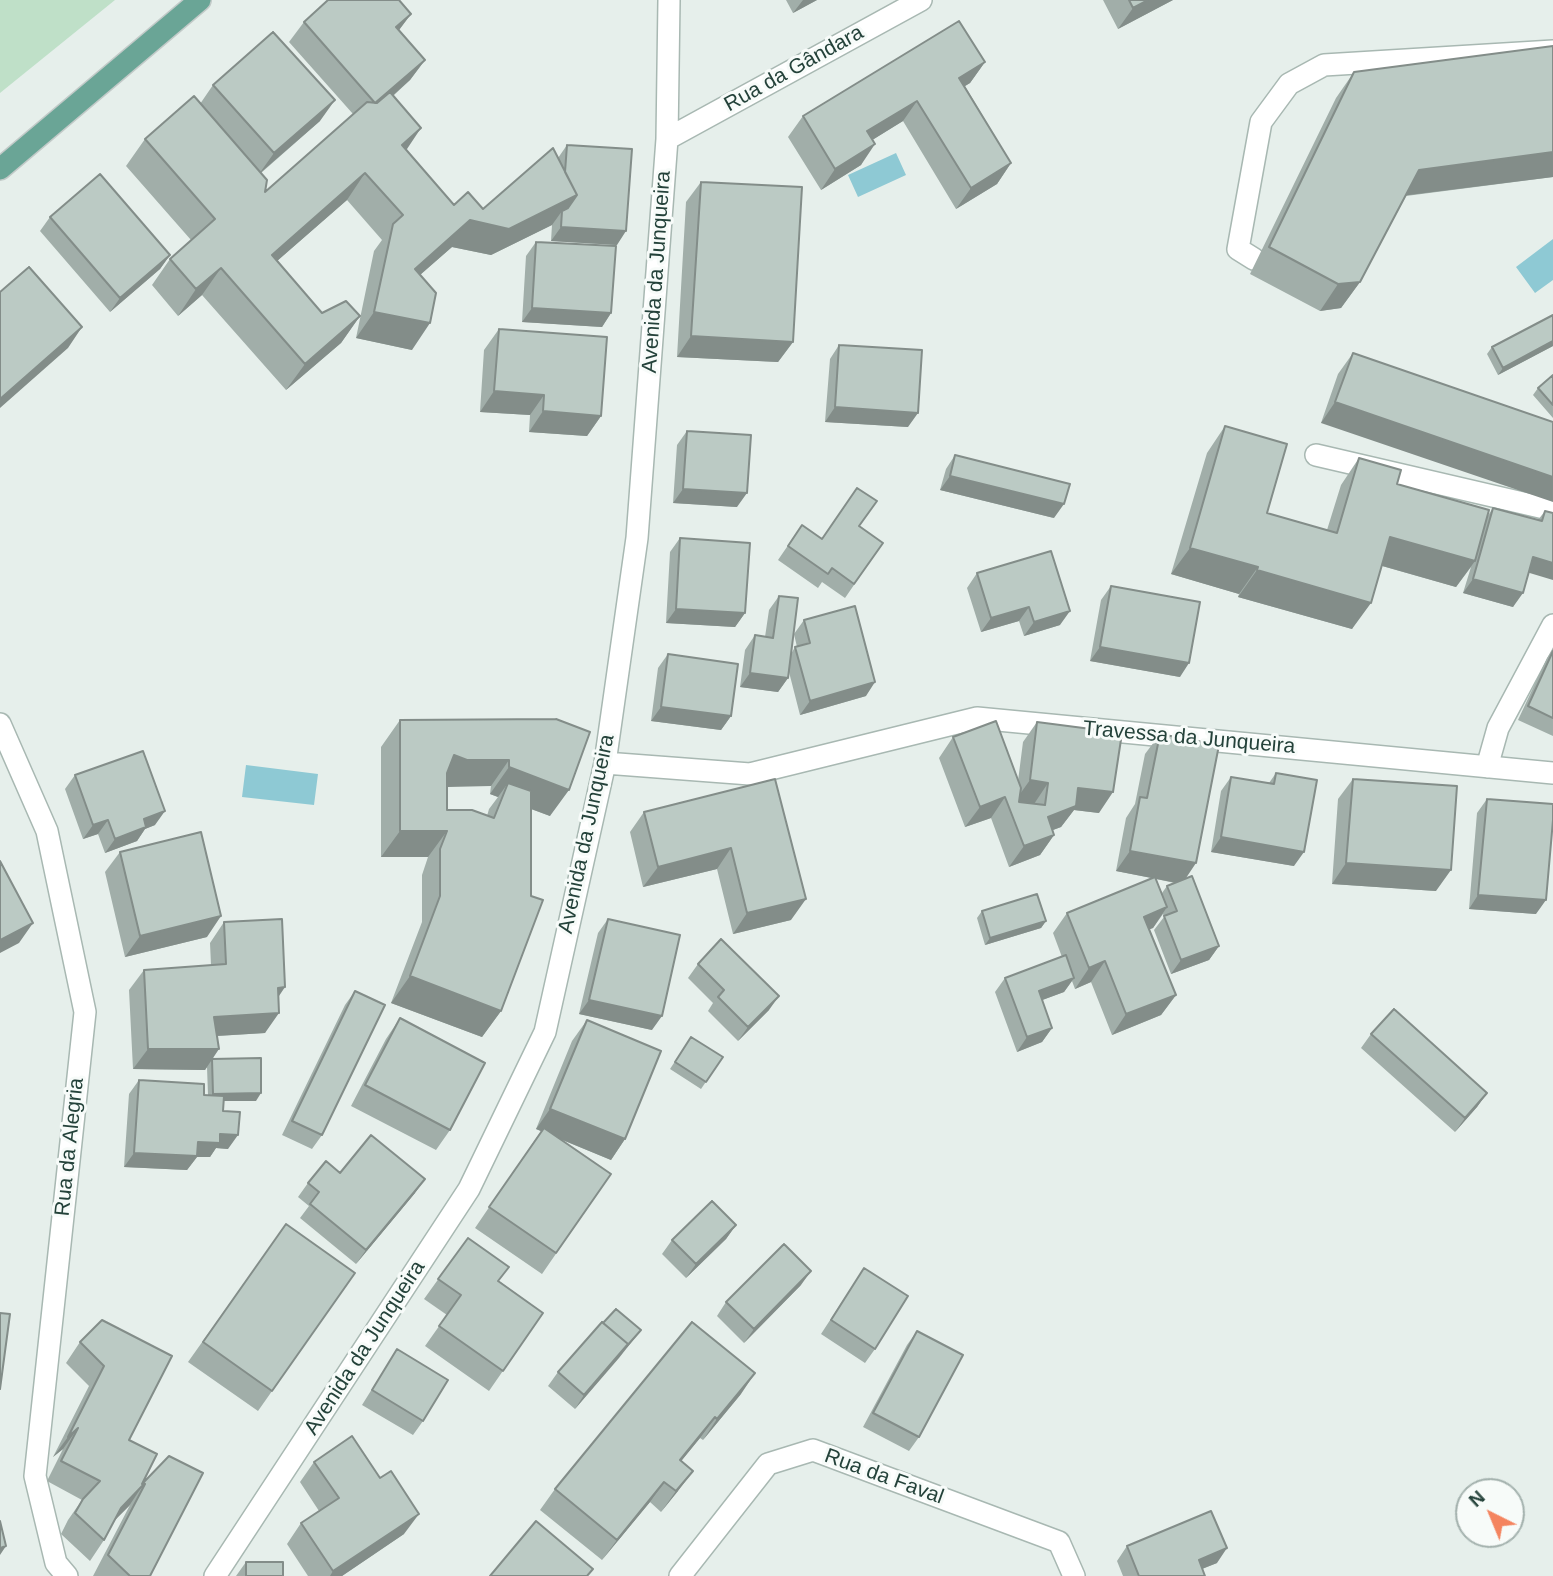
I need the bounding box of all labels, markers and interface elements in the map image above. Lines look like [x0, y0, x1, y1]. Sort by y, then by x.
street label: Rua da Gândara [720, 20, 868, 118]
street label: Avenida da Junqueira [637, 170, 677, 374]
street label: Travessa da Junqueira [1082, 716, 1296, 760]
street label: Avenida da Junqueira [554, 732, 620, 936]
street label: Rua da Alegria [50, 1077, 90, 1217]
street label: Avenida da Junqueira [299, 1256, 431, 1440]
street label: Rua da Faval [821, 1444, 947, 1510]
north arrow [1455, 1478, 1525, 1548]
text: N [1465, 1486, 1489, 1511]

